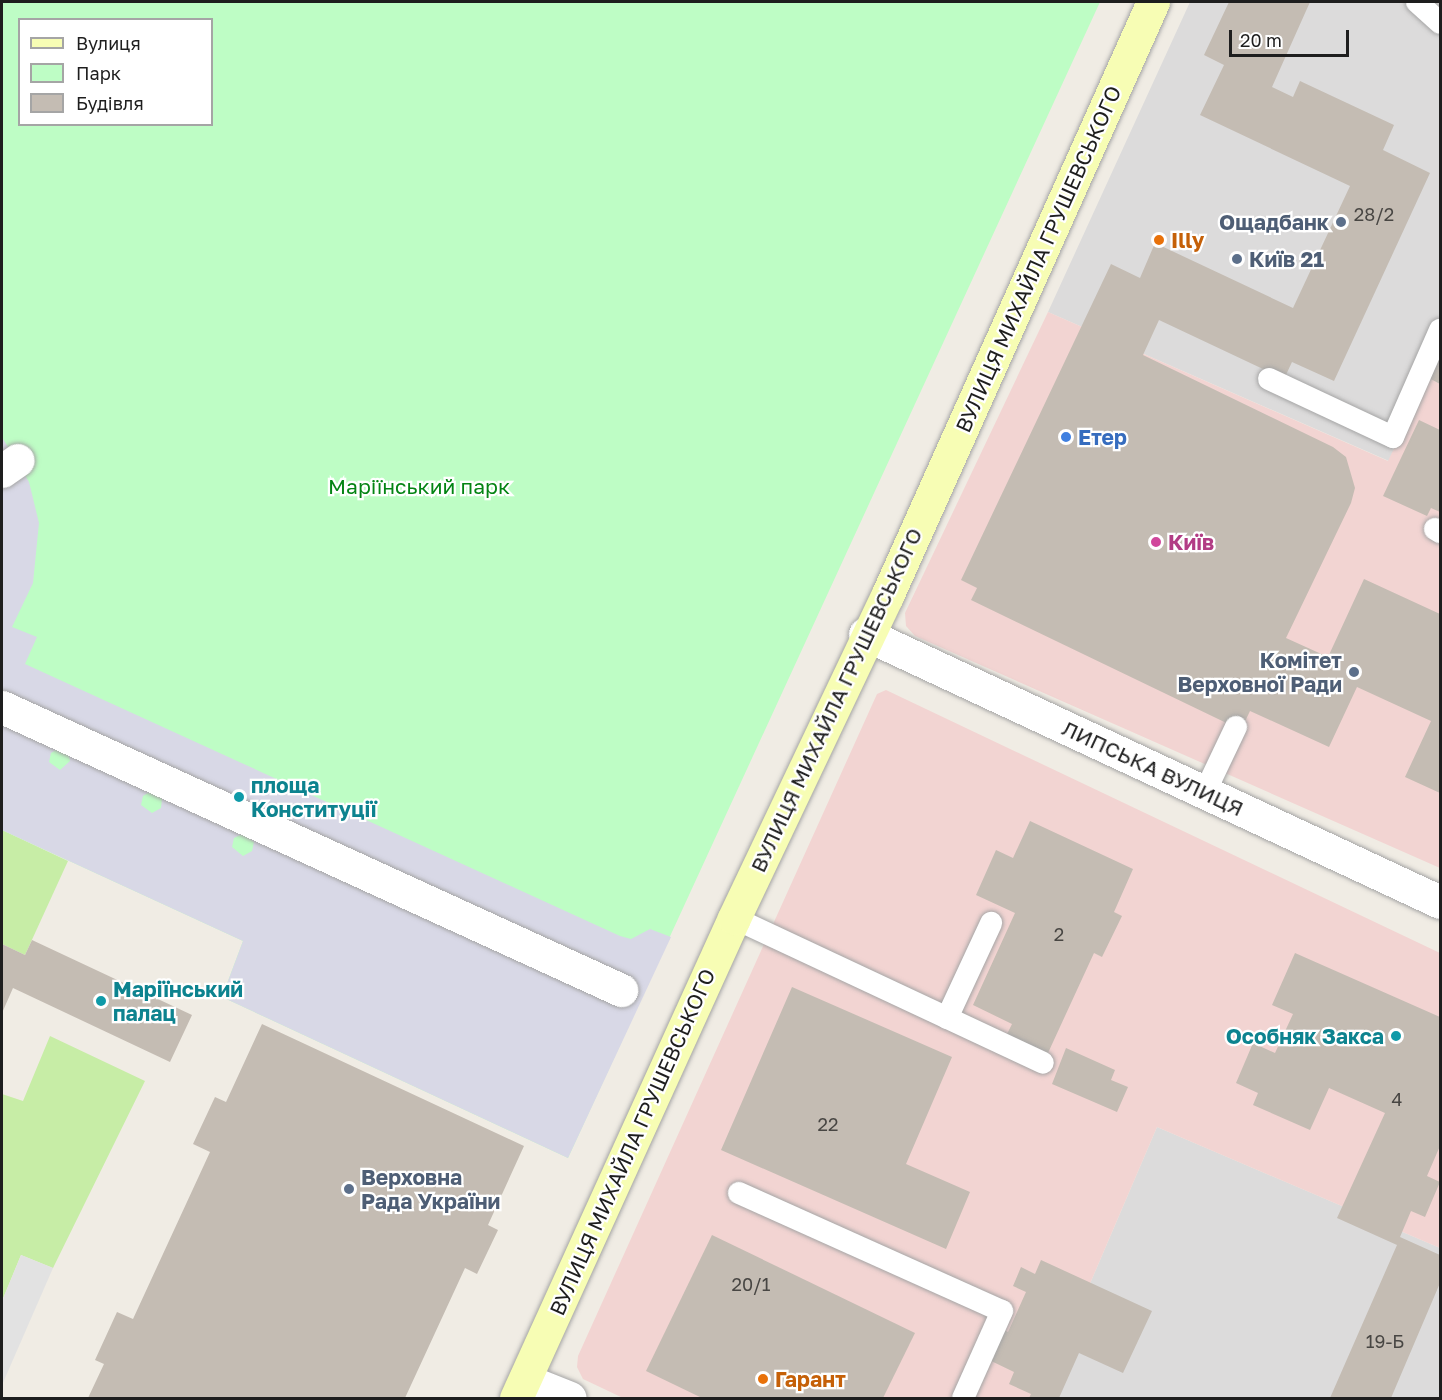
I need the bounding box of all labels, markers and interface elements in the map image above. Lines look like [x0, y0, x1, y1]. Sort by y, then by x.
legend [18, 18, 213, 126]
scale bar [1232, 18, 1352, 56]
text: 20 m [1240, 29, 1282, 51]
text: Вулиця [76, 32, 141, 54]
text: Парк [76, 62, 121, 84]
street label: ВУЛИЦЯ МИХАЙЛА ГРУШЕВСЬКОГО [950, 82, 1126, 436]
text: Будівля [76, 92, 144, 114]
house number: 28/2 [1354, 203, 1394, 225]
place label: Ощадбанк [1219, 209, 1329, 235]
marker: Ощадбанк [1334, 215, 1348, 229]
place label: Illy [1171, 227, 1204, 253]
marker: Illy [1152, 233, 1166, 247]
place label: Київ 21 [1249, 246, 1324, 272]
marker: Київ 21 [1230, 252, 1244, 266]
place label: Етер [1078, 424, 1127, 450]
marker: Етер [1059, 430, 1073, 444]
park label: Маріїнський парк [328, 473, 510, 499]
street label: ВУЛИЦЯ МИХАЙЛА ГРУШЕВСЬКОГО [745, 524, 927, 876]
place label: Київ [1168, 529, 1214, 555]
marker: Київ [1149, 535, 1163, 549]
place label: Комітет Верховної Ради [1177, 647, 1342, 697]
marker: Комітет Верховної Ради [1347, 665, 1361, 679]
street label: ЛИПСЬКА ВУЛИЦЯ [1058, 715, 1248, 821]
place label: площа Конституції [251, 772, 377, 822]
marker: площа Конституції [232, 790, 246, 804]
house number: 2 [1054, 923, 1064, 945]
street label: ВУЛИЦЯ МИХАЙЛА ГРУШЕВСЬКОГО [544, 965, 720, 1319]
place label: Маріїнський палац [113, 976, 243, 1026]
marker: Маріїнський палац [94, 994, 108, 1008]
place label: Особняк Закса [1226, 1023, 1384, 1049]
marker: Особняк Закса [1389, 1029, 1403, 1043]
house number: 4 [1392, 1088, 1402, 1110]
house number: 22 [818, 1113, 838, 1135]
place label: Верховна Рада України [361, 1164, 500, 1214]
marker: Верховна Рада України [342, 1182, 356, 1196]
house number: 20/1 [732, 1273, 770, 1295]
house number: 19-Б [1366, 1330, 1404, 1352]
place label: Гарант [775, 1366, 846, 1392]
marker: Гарант [756, 1372, 770, 1386]

